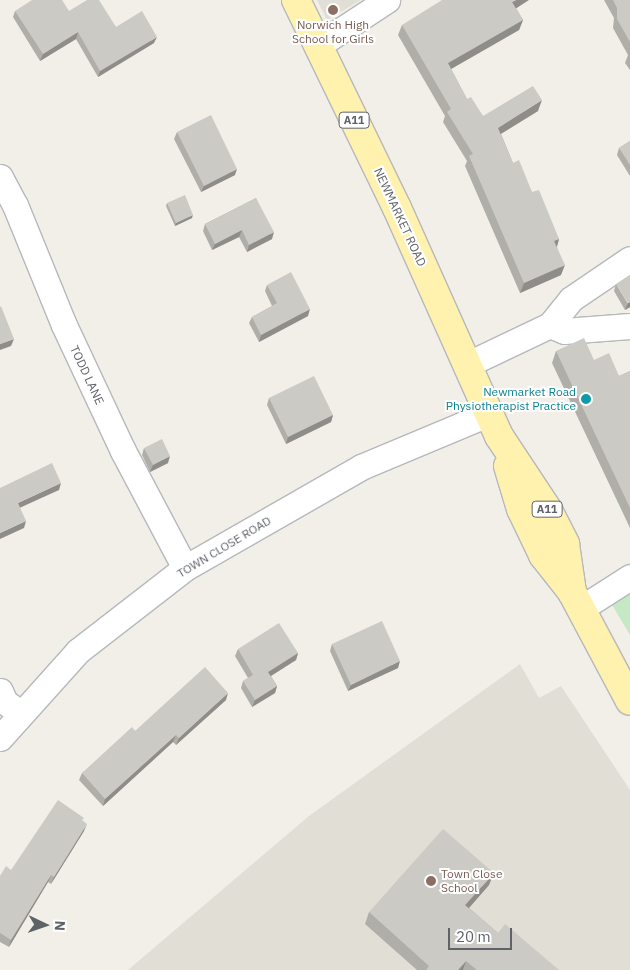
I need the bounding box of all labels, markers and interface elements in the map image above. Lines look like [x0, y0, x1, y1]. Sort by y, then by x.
marker: Norwich High School for Girls [327, 4, 339, 16]
place label: Norwich High School for Girls [292, 18, 374, 46]
road number: A11 [338, 112, 370, 128]
street label: NEWMARKET ROAD [371, 165, 429, 269]
street label: TODD LANE [67, 343, 107, 407]
place label: Newmarket Road Physiotherapist Practice [446, 385, 576, 413]
marker: Newmarket Road Physiotherapist Practice [580, 393, 592, 405]
road number: A11 [531, 500, 563, 518]
street label: TOWN CLOSE ROAD [174, 513, 274, 581]
place label: Town Close School [441, 867, 502, 895]
marker: Town Close School [425, 875, 437, 887]
north arrow [20, 900, 70, 950]
scale bar [450, 918, 514, 950]
text: N [51, 920, 69, 931]
text: 20 m [456, 927, 491, 946]

